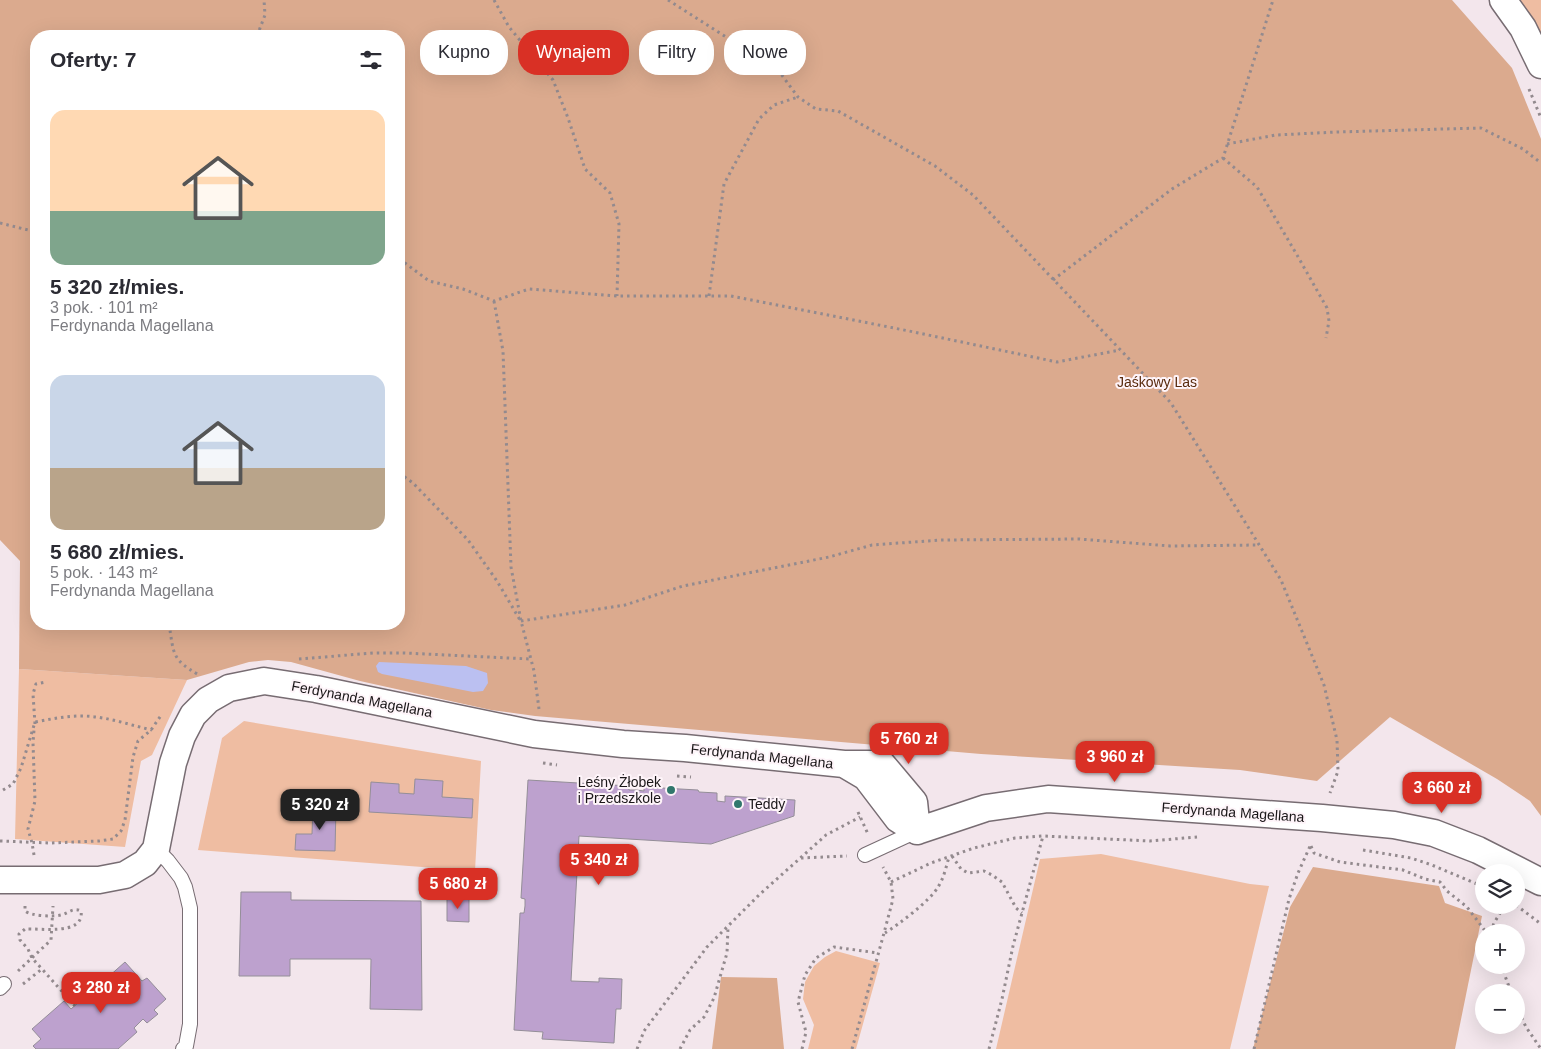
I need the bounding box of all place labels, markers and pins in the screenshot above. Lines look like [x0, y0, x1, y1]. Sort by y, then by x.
pin: 5 760 zł [857, 722, 961, 765]
pin: 3 960 zł [1063, 740, 1167, 783]
pin: 3 660 zł [1390, 772, 1494, 814]
place label: Leśny Żłobek i Przedszkole [578, 773, 662, 806]
marker: Leśny Żłobek i Przedszkole [665, 784, 677, 796]
pin: 5 320 zł [268, 788, 372, 831]
place label: Teddy [748, 796, 785, 812]
marker: Teddy [732, 798, 744, 810]
pin: 5 340 zł [547, 844, 651, 886]
pin: 5 680 zł [406, 868, 510, 910]
pin: 3 280 zł [49, 972, 153, 1014]

